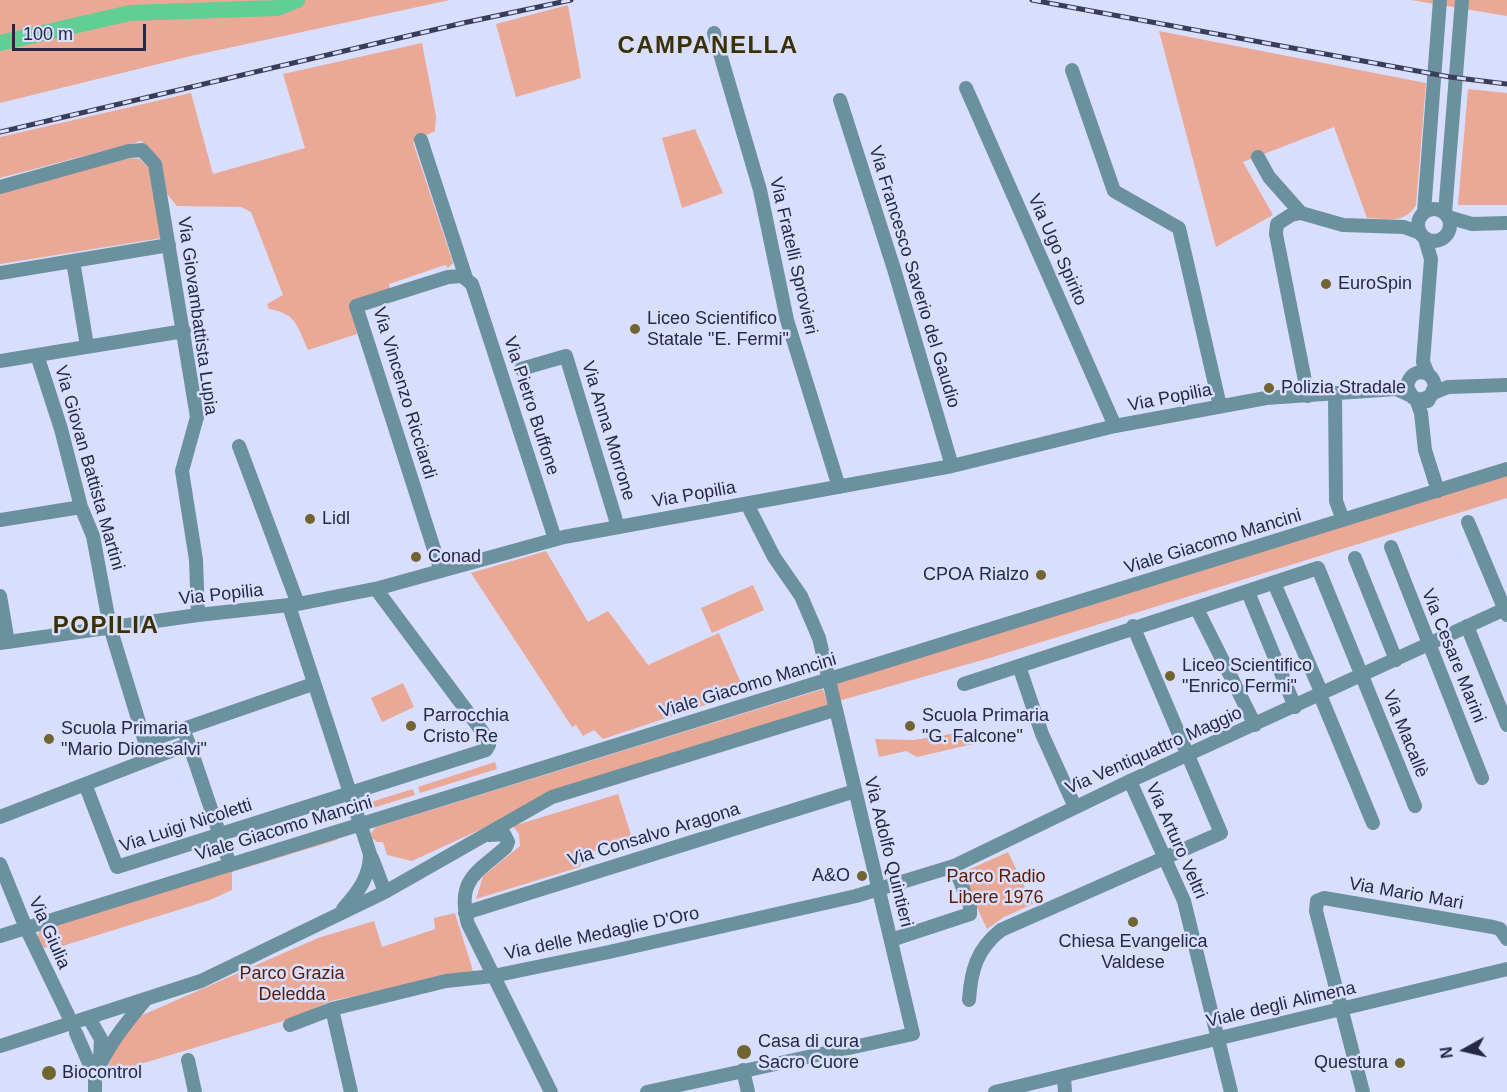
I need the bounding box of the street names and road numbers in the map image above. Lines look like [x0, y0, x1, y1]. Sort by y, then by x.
street label: Via Francesco Saverio del Gaudio [864, 143, 964, 411]
street label: Via Fratelli Sprovieri [764, 175, 822, 337]
street label: Via Ugo Spirito [1023, 191, 1091, 309]
street label: Via Giovambattista Lupia [172, 216, 222, 416]
street label: Via Vincenzo Ricciardi [368, 305, 440, 481]
street label: Via Pietro Buffone [498, 334, 564, 478]
street label: Via Anna Morrone [577, 359, 639, 503]
street label: Via Giovan Battista Martini [49, 363, 129, 573]
street label: Via Popilia [1126, 379, 1214, 417]
street label: Via Popilia [650, 477, 738, 513]
street label: Viale Giacomo Mancini [1122, 505, 1304, 579]
street label: Via Popilia [178, 580, 264, 610]
street label: Via Cesare Marini [1416, 586, 1490, 726]
street label: Viale Giacomo Mancini [657, 649, 839, 723]
street label: Via Macallè [1378, 687, 1432, 781]
street label: Via Ventiquattro Maggio [1062, 702, 1246, 800]
street label: Via Adolfo Quintieri [859, 775, 917, 929]
street label: Via Arturo Veltri [1141, 780, 1211, 902]
street label: Viale Giacomo Mancini [193, 792, 375, 866]
street label: Via Luigi Nicoletti [117, 794, 255, 858]
street label: Via Consalvo Aragona [565, 799, 743, 871]
street label: Via Mario Mari [1347, 873, 1465, 915]
street label: Via Giulia [24, 894, 74, 972]
street label: Via delle Medaglie D'Oro [503, 903, 701, 965]
street label: Viale degli Alimena [1204, 977, 1358, 1033]

